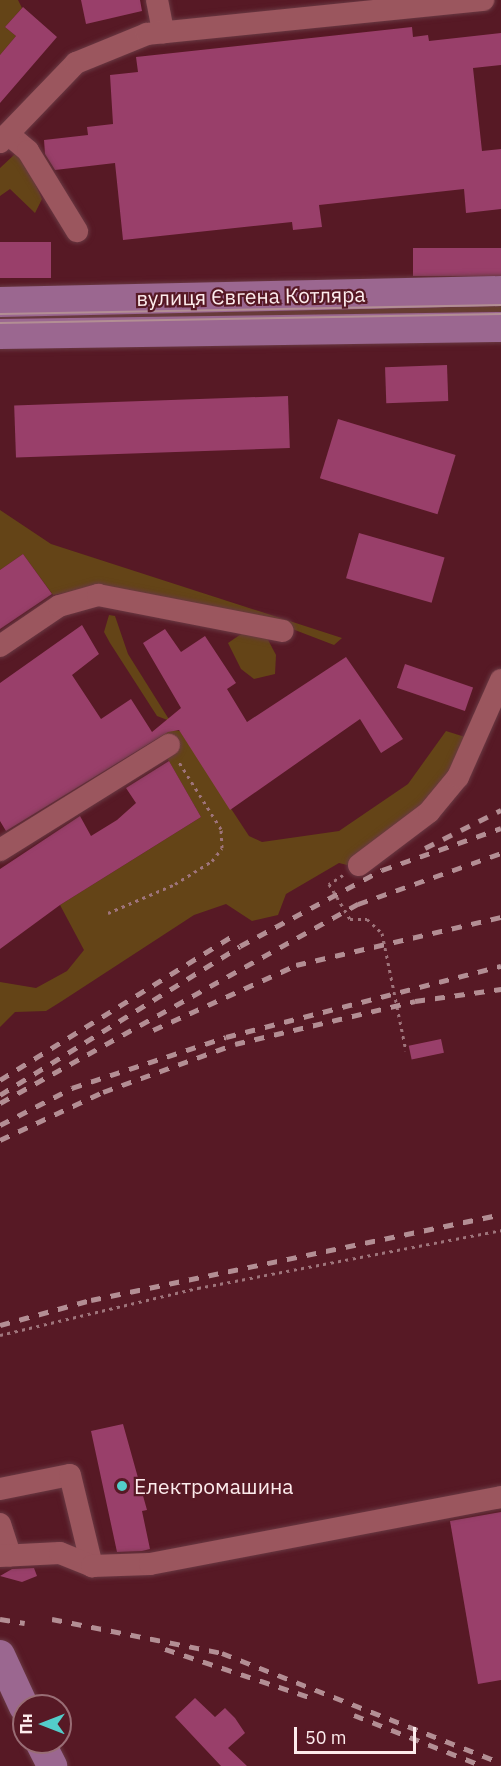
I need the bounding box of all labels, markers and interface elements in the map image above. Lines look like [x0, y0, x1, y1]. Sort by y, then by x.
street label: вулиця Євгена Котляра [136, 281, 366, 311]
place label: Електромашина [134, 1473, 294, 1499]
marker: Електромашина [115, 1479, 129, 1493]
north arrow [12, 1694, 72, 1754]
text: Пн [16, 1713, 36, 1735]
scale bar [297, 1715, 418, 1753]
text: 50 m [305, 1726, 347, 1749]

